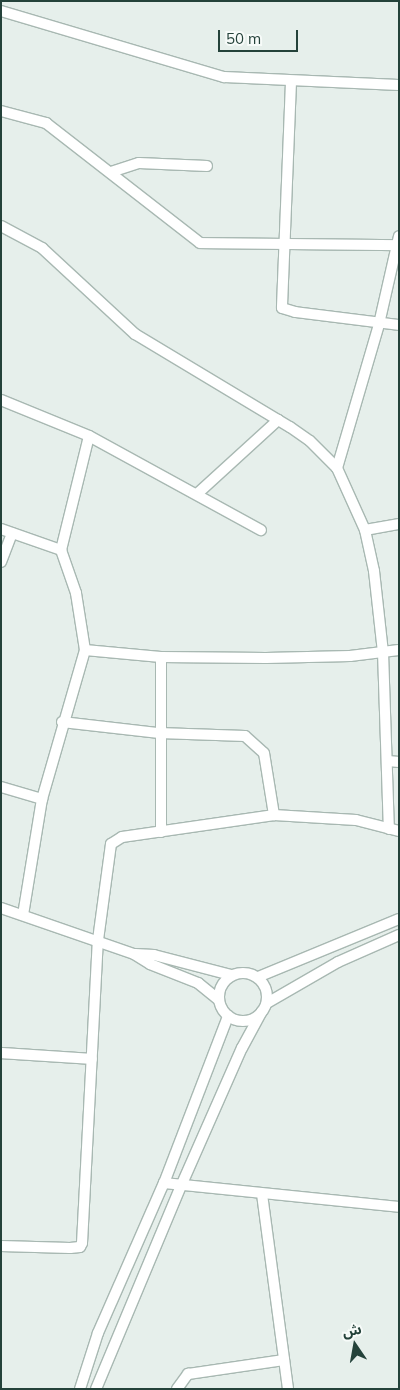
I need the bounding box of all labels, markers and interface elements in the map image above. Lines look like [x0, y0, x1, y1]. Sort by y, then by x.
scale bar [220, 20, 300, 52]
text: 50 m [226, 29, 261, 48]
north arrow [330, 1320, 380, 1370]
text: ش [341, 1320, 363, 1341]

